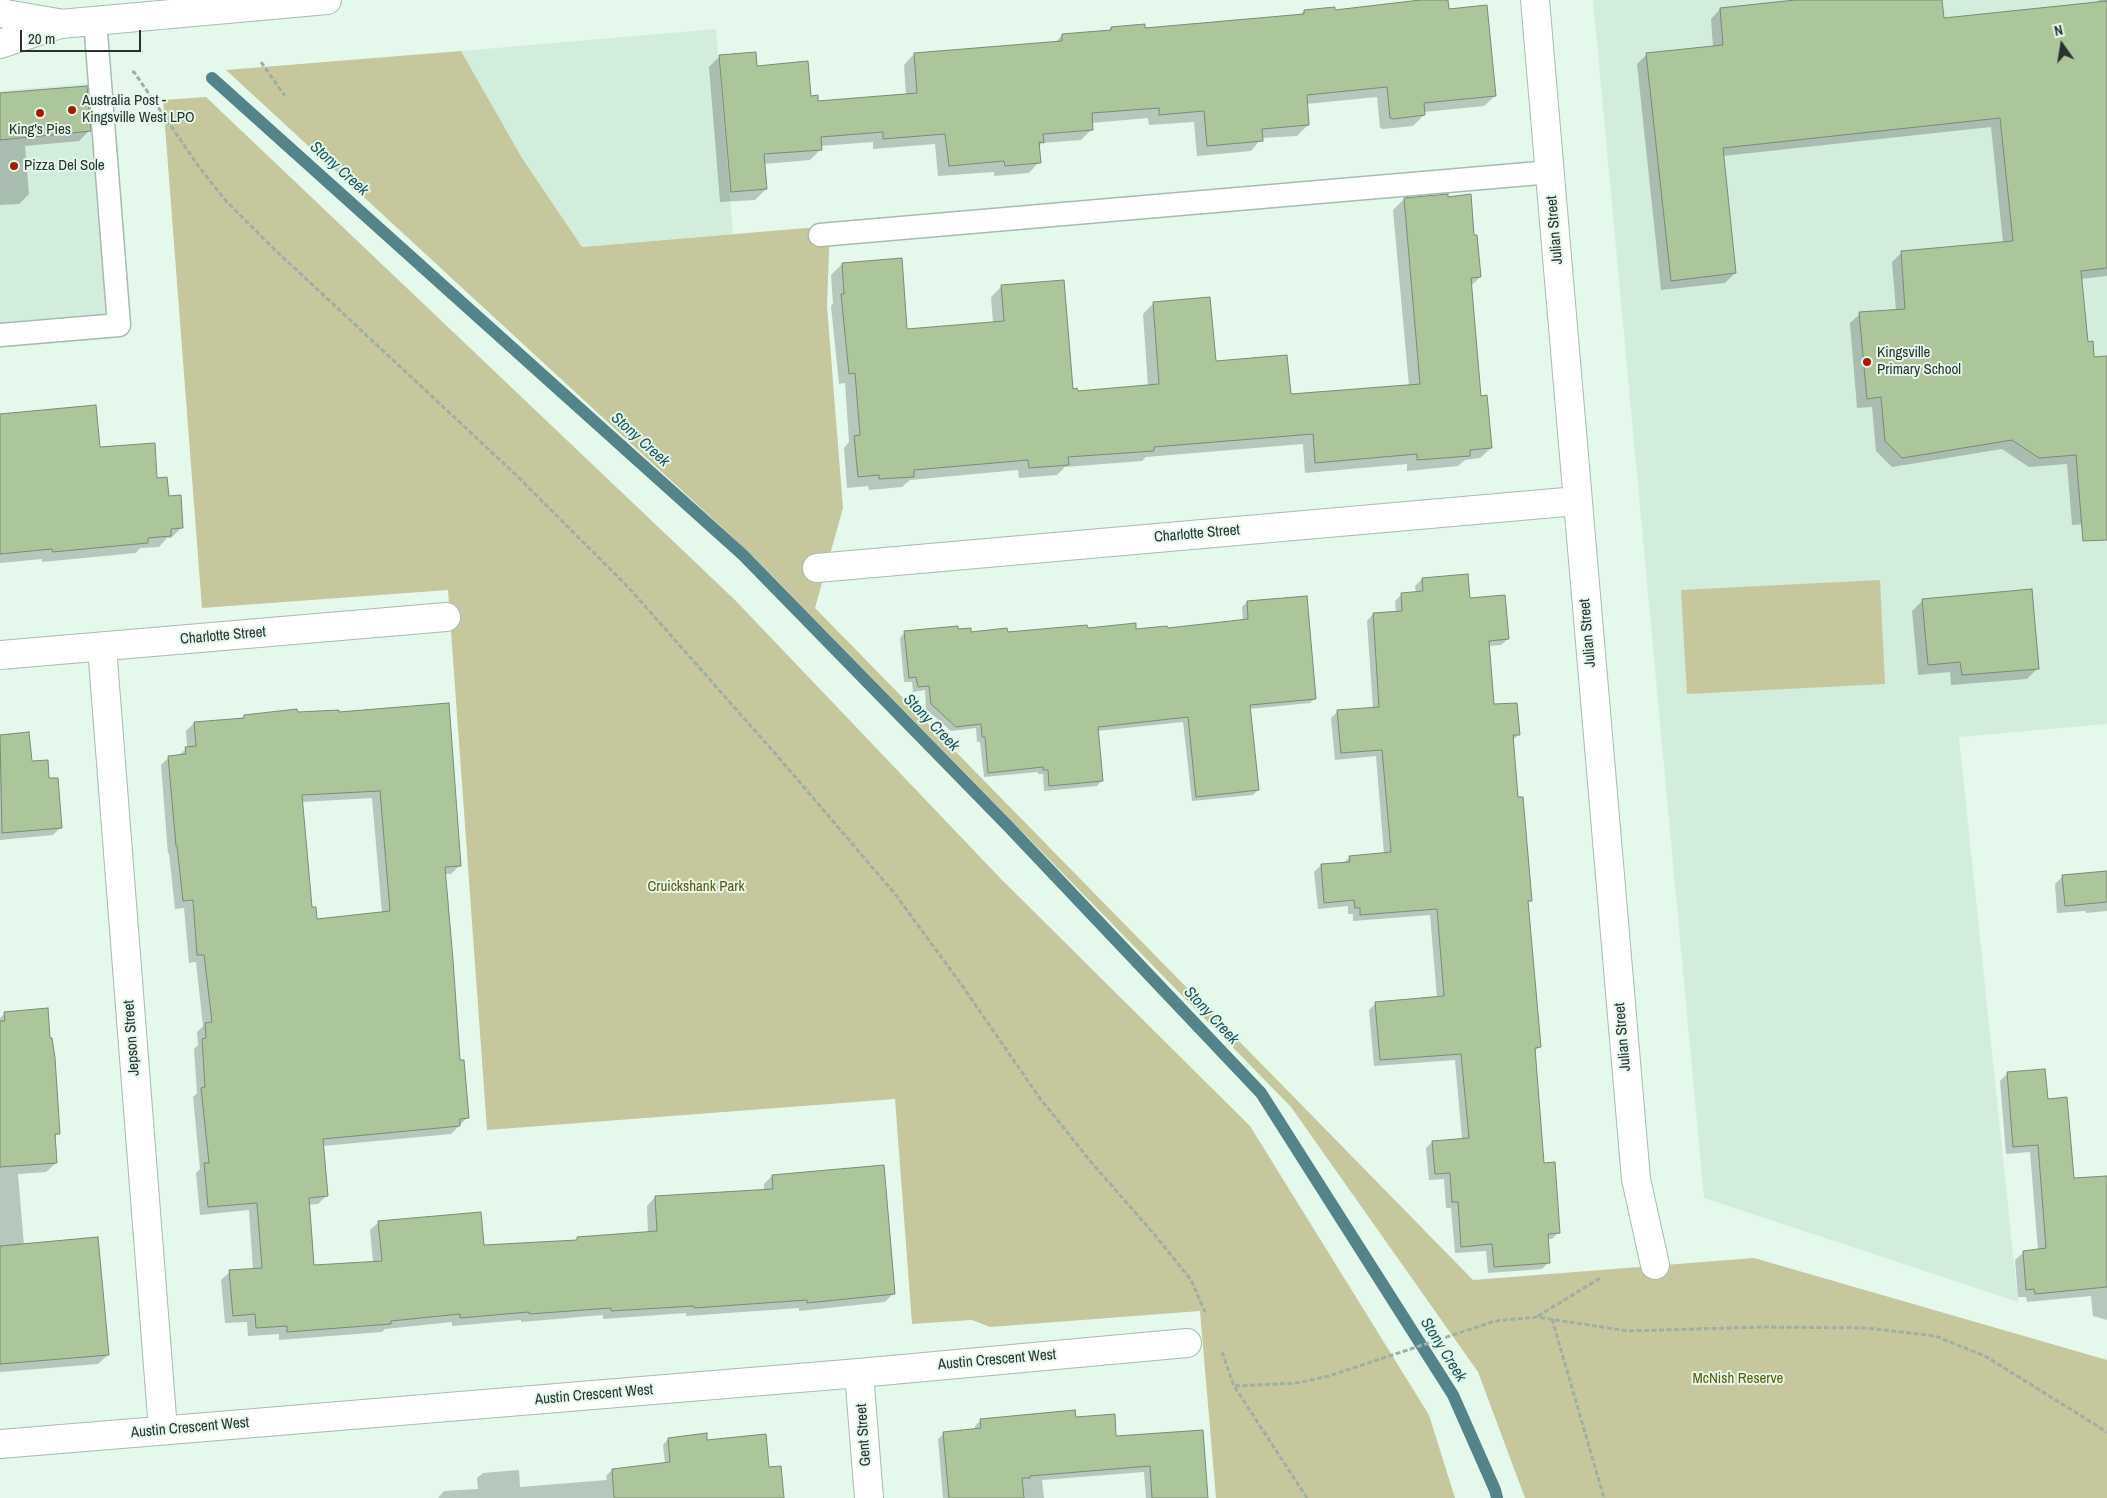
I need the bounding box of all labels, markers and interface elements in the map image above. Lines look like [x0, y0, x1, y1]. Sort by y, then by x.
scale bar [22, 20, 144, 52]
north arrow [2037, 20, 2087, 70]
text: N [2053, 21, 2065, 40]
text: 20 m [28, 28, 55, 49]
place label: Australia Post - Kingsville West LPO [82, 92, 195, 127]
marker: Australia Post - Kingsville West LPO [66, 104, 78, 116]
marker: King's Pies [34, 107, 46, 119]
place label: King's Pies [9, 121, 71, 139]
water label: Stony Creek [306, 138, 372, 200]
place label: Pizza Del Sole [24, 157, 105, 175]
marker: Pizza Del Sole [8, 160, 20, 172]
street label: Julian Street [1543, 195, 1567, 265]
place label: Kingsville Primary School [1877, 344, 1961, 379]
marker: Kingsville Primary School [1861, 356, 1873, 368]
water label: Stony Creek [607, 409, 673, 471]
street label: Charlotte Street [1153, 521, 1241, 547]
street label: Julian Street [1576, 598, 1600, 668]
street label: Charlotte Street [179, 623, 267, 649]
water label: Stony Creek [899, 690, 963, 756]
park label: Cruickshank Park [647, 878, 745, 896]
water label: Stony Creek [1179, 983, 1243, 1049]
street label: Jepson Street [120, 1000, 144, 1076]
street label: Julian Street [1611, 1002, 1635, 1072]
water label: Stony Creek [1416, 1314, 1470, 1386]
street label: Austin Crescent West [937, 1346, 1057, 1374]
park label: McNish Reserve [1693, 1370, 1783, 1388]
street label: Austin Crescent West [534, 1381, 654, 1409]
street label: Gent Street [853, 1403, 875, 1467]
street label: Austin Crescent West [130, 1414, 250, 1442]

